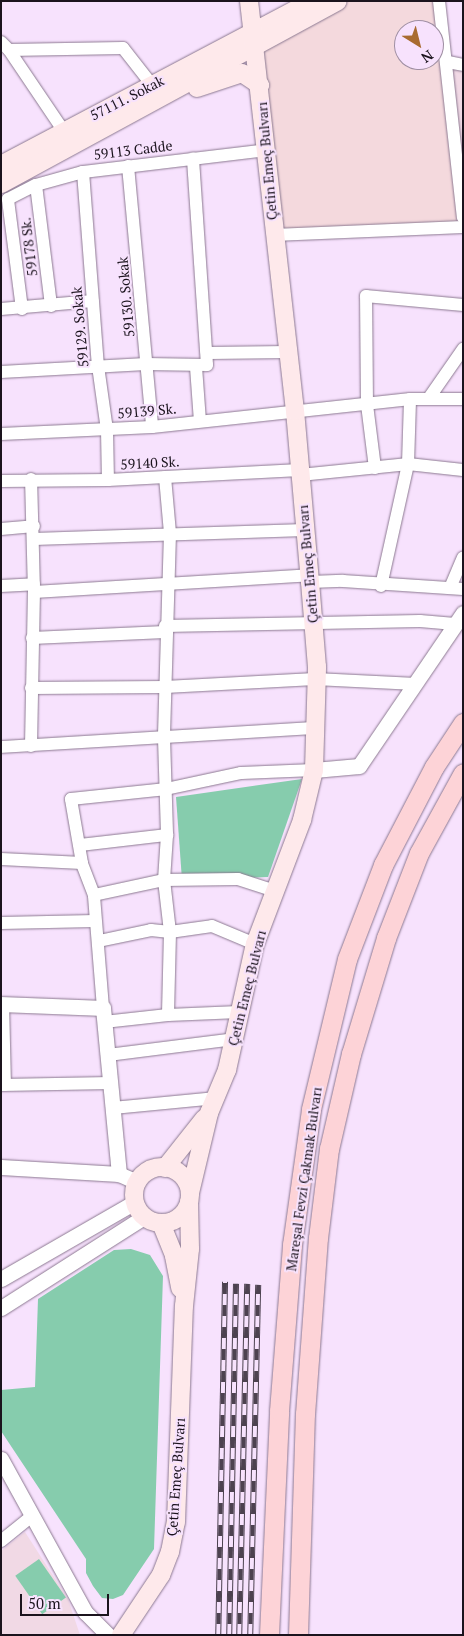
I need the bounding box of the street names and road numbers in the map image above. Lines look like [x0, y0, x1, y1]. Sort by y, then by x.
street label: 57111. Sokak [87, 72, 167, 124]
street label: Çetin Emeç Bulvarı [253, 101, 281, 221]
street label: 59113 Cadde [93, 137, 173, 163]
street label: 59178 Sk. [17, 217, 41, 277]
street label: 59130. Sokak [114, 256, 138, 338]
street label: 59129. Sokak [68, 286, 92, 368]
street label: 59139 Sk. [117, 400, 177, 422]
street label: 59140 Sk. [120, 453, 180, 473]
street label: Çetin Emeç Bulvarı [294, 504, 322, 624]
street label: Çetin Emeç Bulvarı [224, 928, 270, 1048]
street label: Mareşal Fevzi Çakmak Bulvarı [283, 1086, 325, 1272]
street label: Çetin Emeç Bulvarı [163, 1417, 189, 1537]

